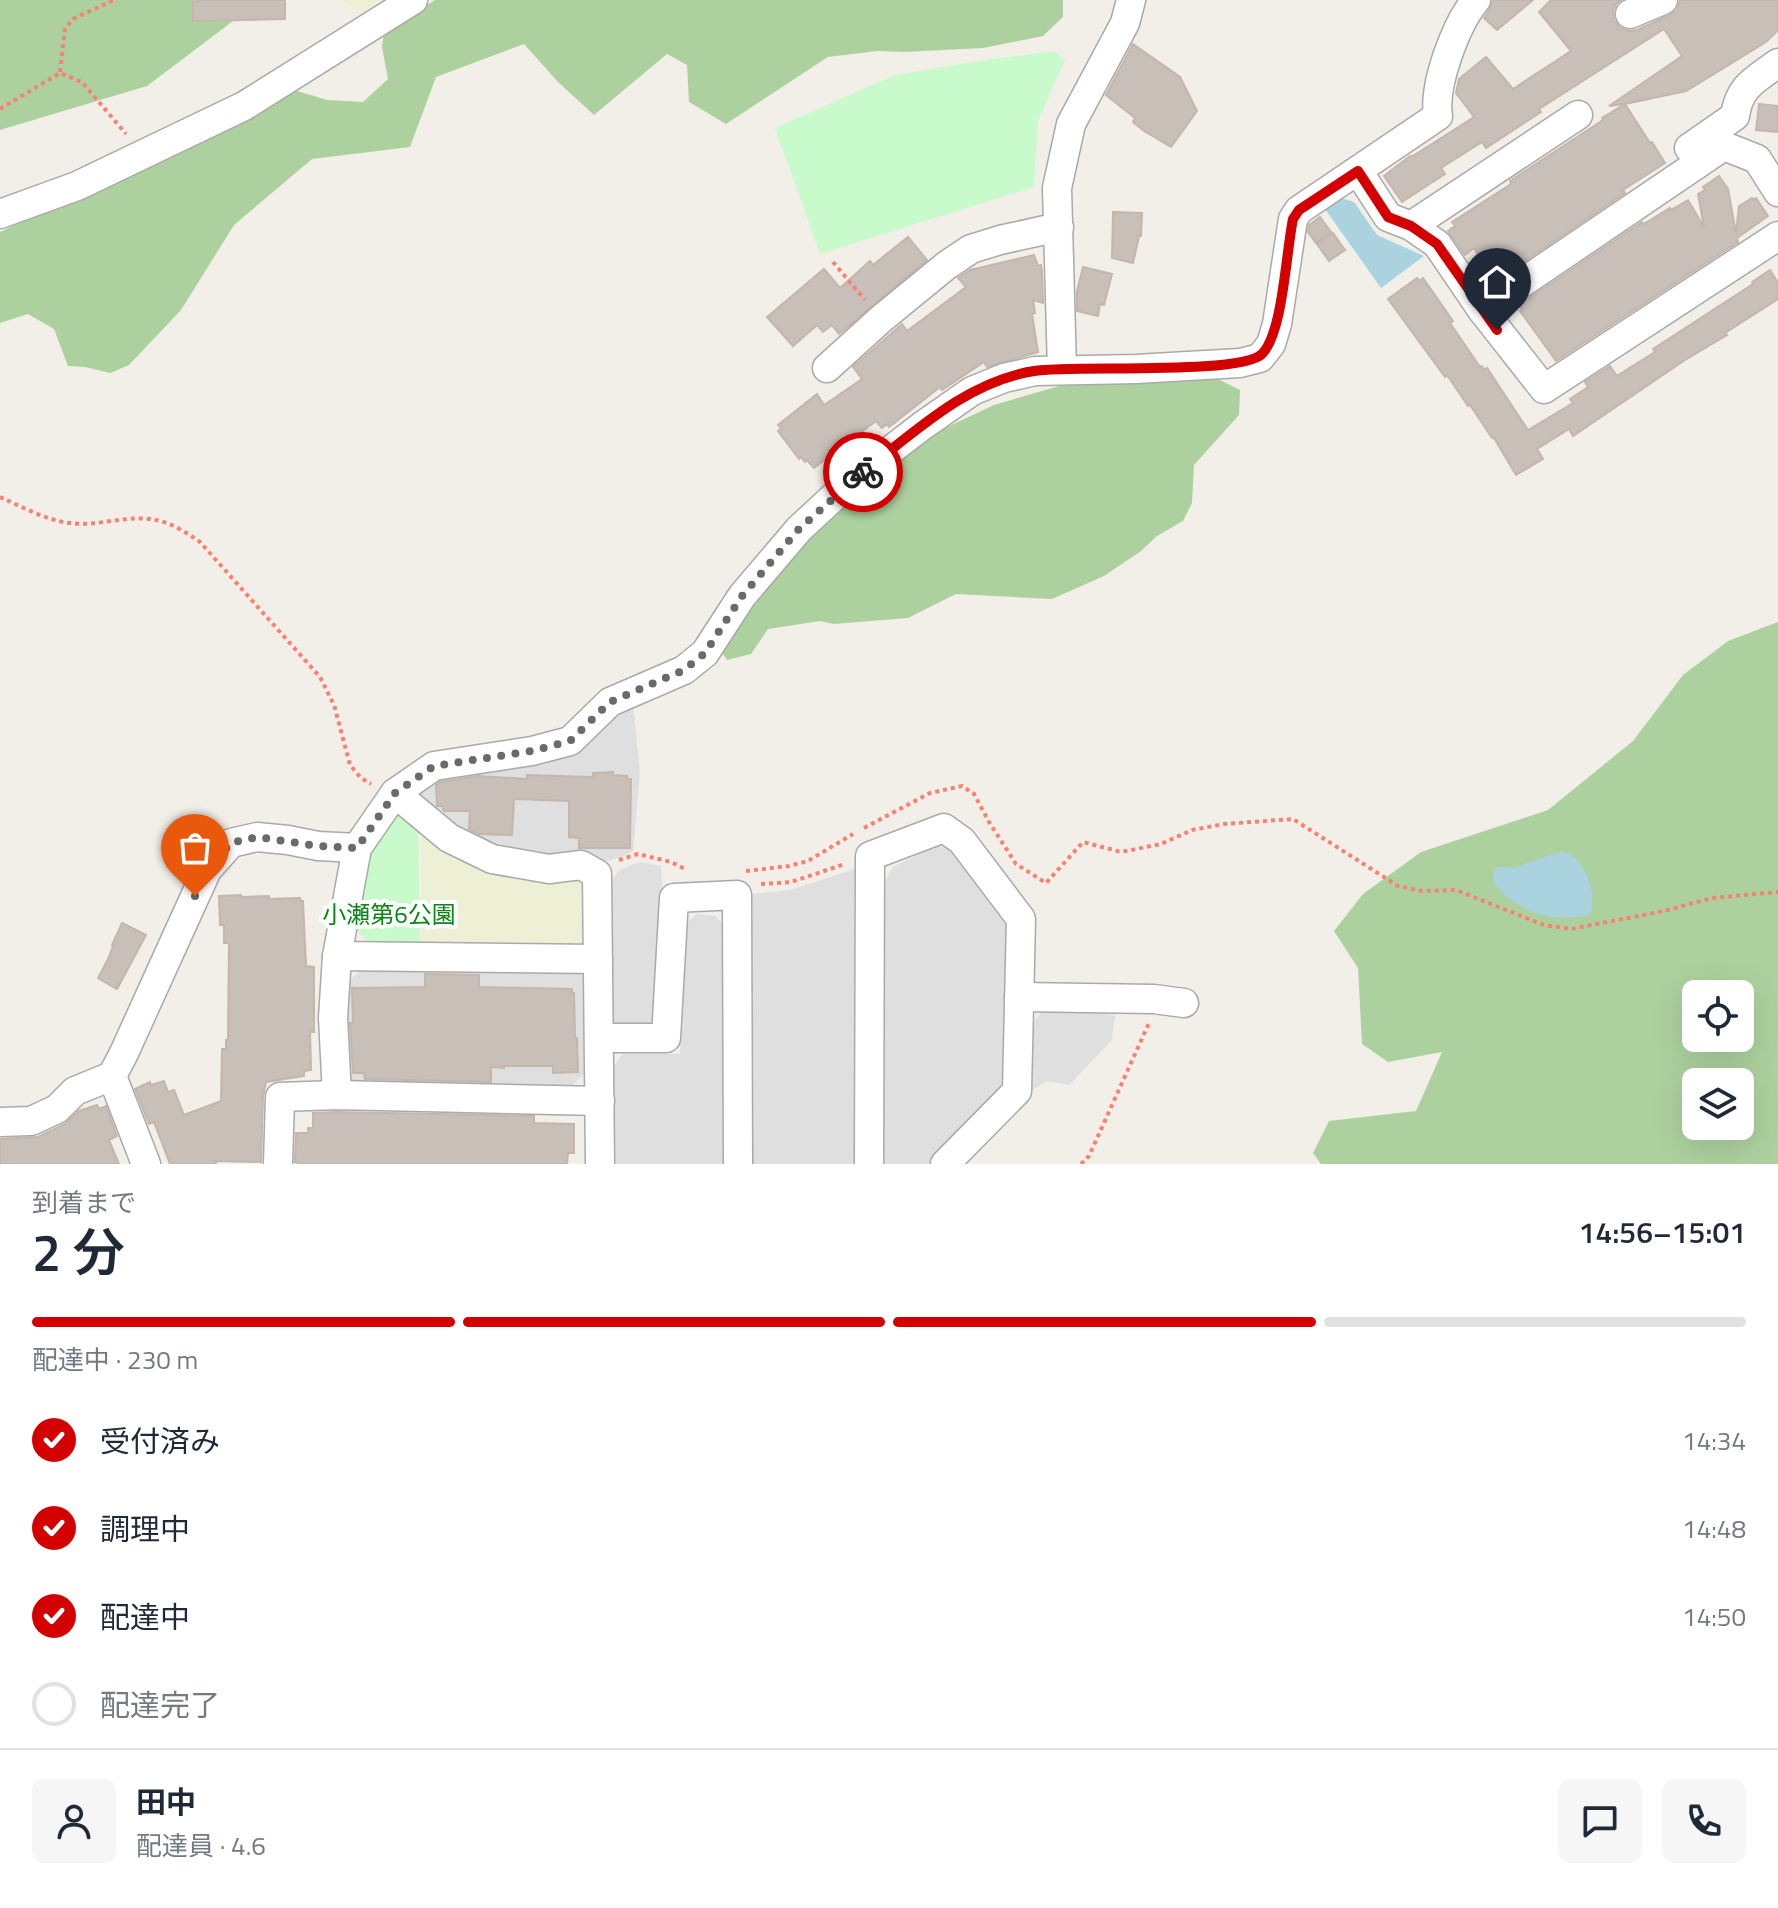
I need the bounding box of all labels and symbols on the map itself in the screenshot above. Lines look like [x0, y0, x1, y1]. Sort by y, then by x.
pin [1463, 248, 1531, 330]
courier [823, 432, 903, 512]
pin [161, 814, 229, 896]
park label: 小瀬第6公園 [322, 896, 456, 932]

